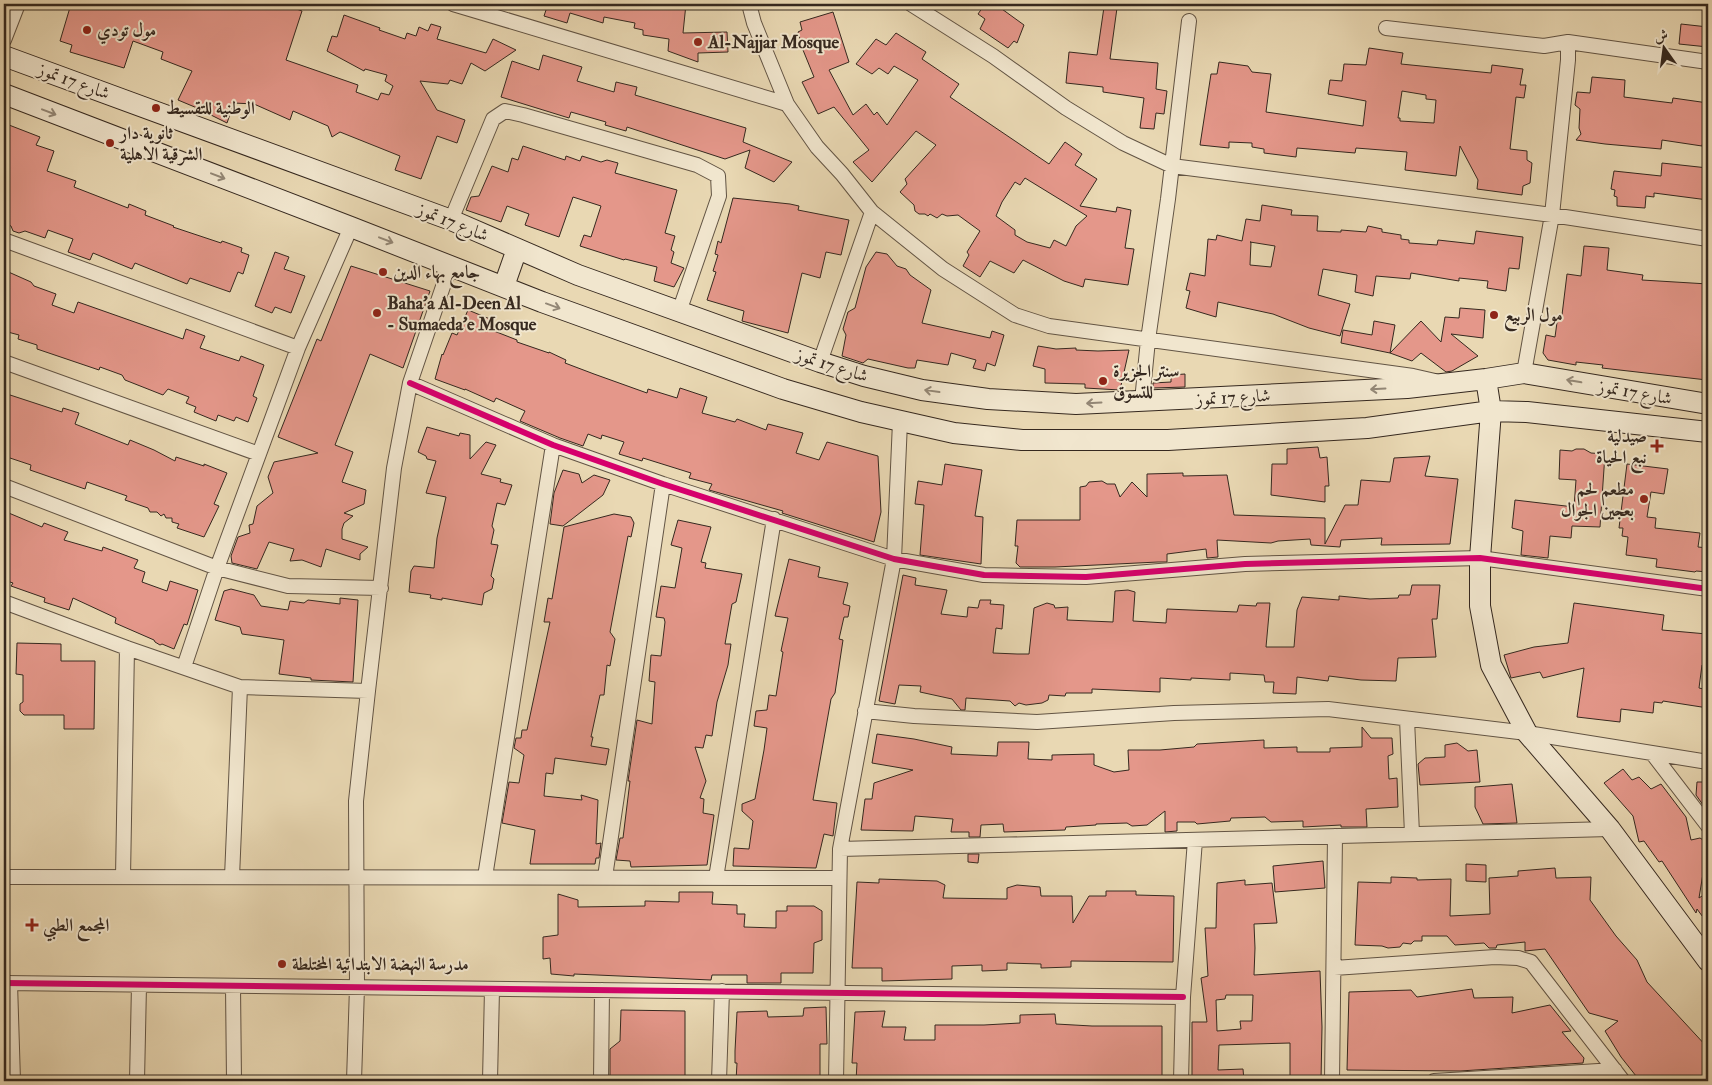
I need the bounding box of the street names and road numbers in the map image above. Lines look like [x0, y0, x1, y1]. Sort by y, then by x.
street label: شارع 17 تموز [32, 57, 113, 108]
street label: شارع 17 تموز [411, 197, 492, 250]
street label: شارع 17 تموز [790, 342, 871, 391]
street label: شارع 17 تموز [1594, 374, 1674, 413]
street label: شارع 17 تموز [1193, 384, 1271, 414]

